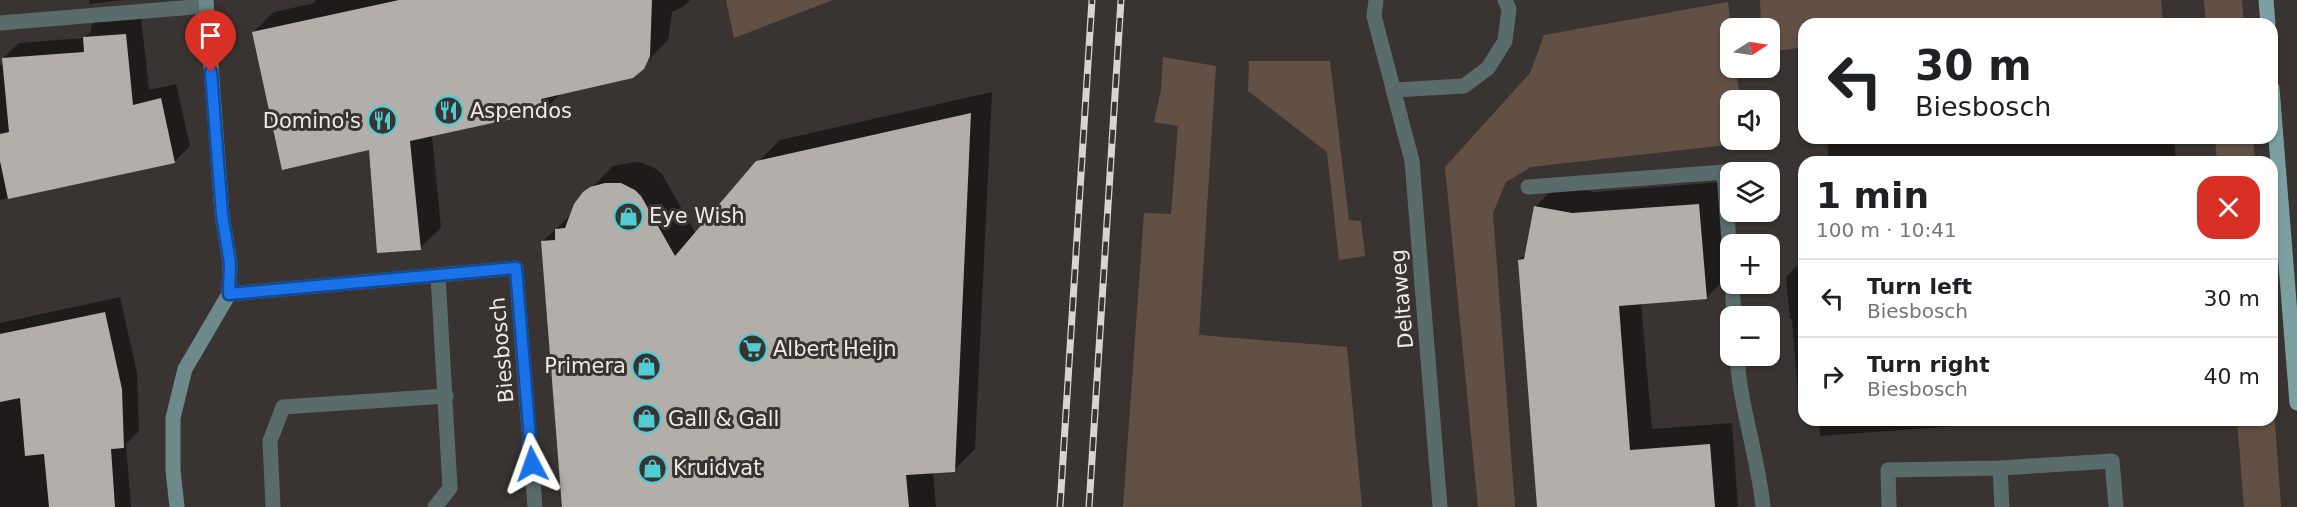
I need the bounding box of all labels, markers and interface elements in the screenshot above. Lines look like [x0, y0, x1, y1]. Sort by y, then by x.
pin [185, 10, 236, 72]
north arrow [1720, 18, 1780, 78]
map controls [1720, 18, 1780, 366]
icon: arrive [194, 19, 227, 52]
text: 30 m [1915, 41, 2032, 90]
icon: left [1816, 42, 1894, 120]
button: sound [1720, 90, 1780, 150]
text: Biesbosch [1915, 91, 2051, 122]
restaurant icon: Aspendos [433, 95, 465, 127]
place label: Aspendos [470, 99, 572, 123]
restaurant icon: Domino's [366, 105, 398, 137]
place label: Domino's [263, 109, 361, 133]
button: layers [1720, 162, 1780, 222]
text: 1 min [1816, 175, 1929, 216]
button: close [2197, 176, 2260, 239]
shop icon: Eye Wish [612, 200, 644, 232]
place label: Eye Wish [649, 204, 745, 228]
text: 100 m · 10:41 [1816, 218, 1957, 242]
button: + [1720, 234, 1780, 294]
street label: Deltaweg [1386, 248, 1418, 350]
text: Turn left [1867, 274, 1972, 299]
icon: left [1816, 282, 1849, 315]
text: 30 m [2204, 286, 2260, 311]
street label: Biesbosch [485, 296, 519, 404]
text: Biesbosch [1867, 299, 1968, 323]
button: − [1720, 306, 1780, 366]
supermarket icon: Albert Heijn [736, 333, 768, 365]
place label: Albert Heijn [773, 337, 897, 361]
shop icon: Primera [631, 350, 663, 382]
text: Turn right [1867, 352, 1990, 377]
place label: Primera [544, 354, 626, 378]
icon: right [1816, 360, 1849, 393]
text: 40 m [2204, 364, 2260, 389]
text: Biesbosch [1867, 377, 1968, 401]
shop icon: Gall & Gall [631, 403, 663, 435]
place label: Gall & Gall [668, 407, 779, 431]
position arrow [500, 432, 564, 496]
shop icon: Kruidvat [636, 452, 668, 484]
place label: Kruidvat [673, 456, 761, 480]

